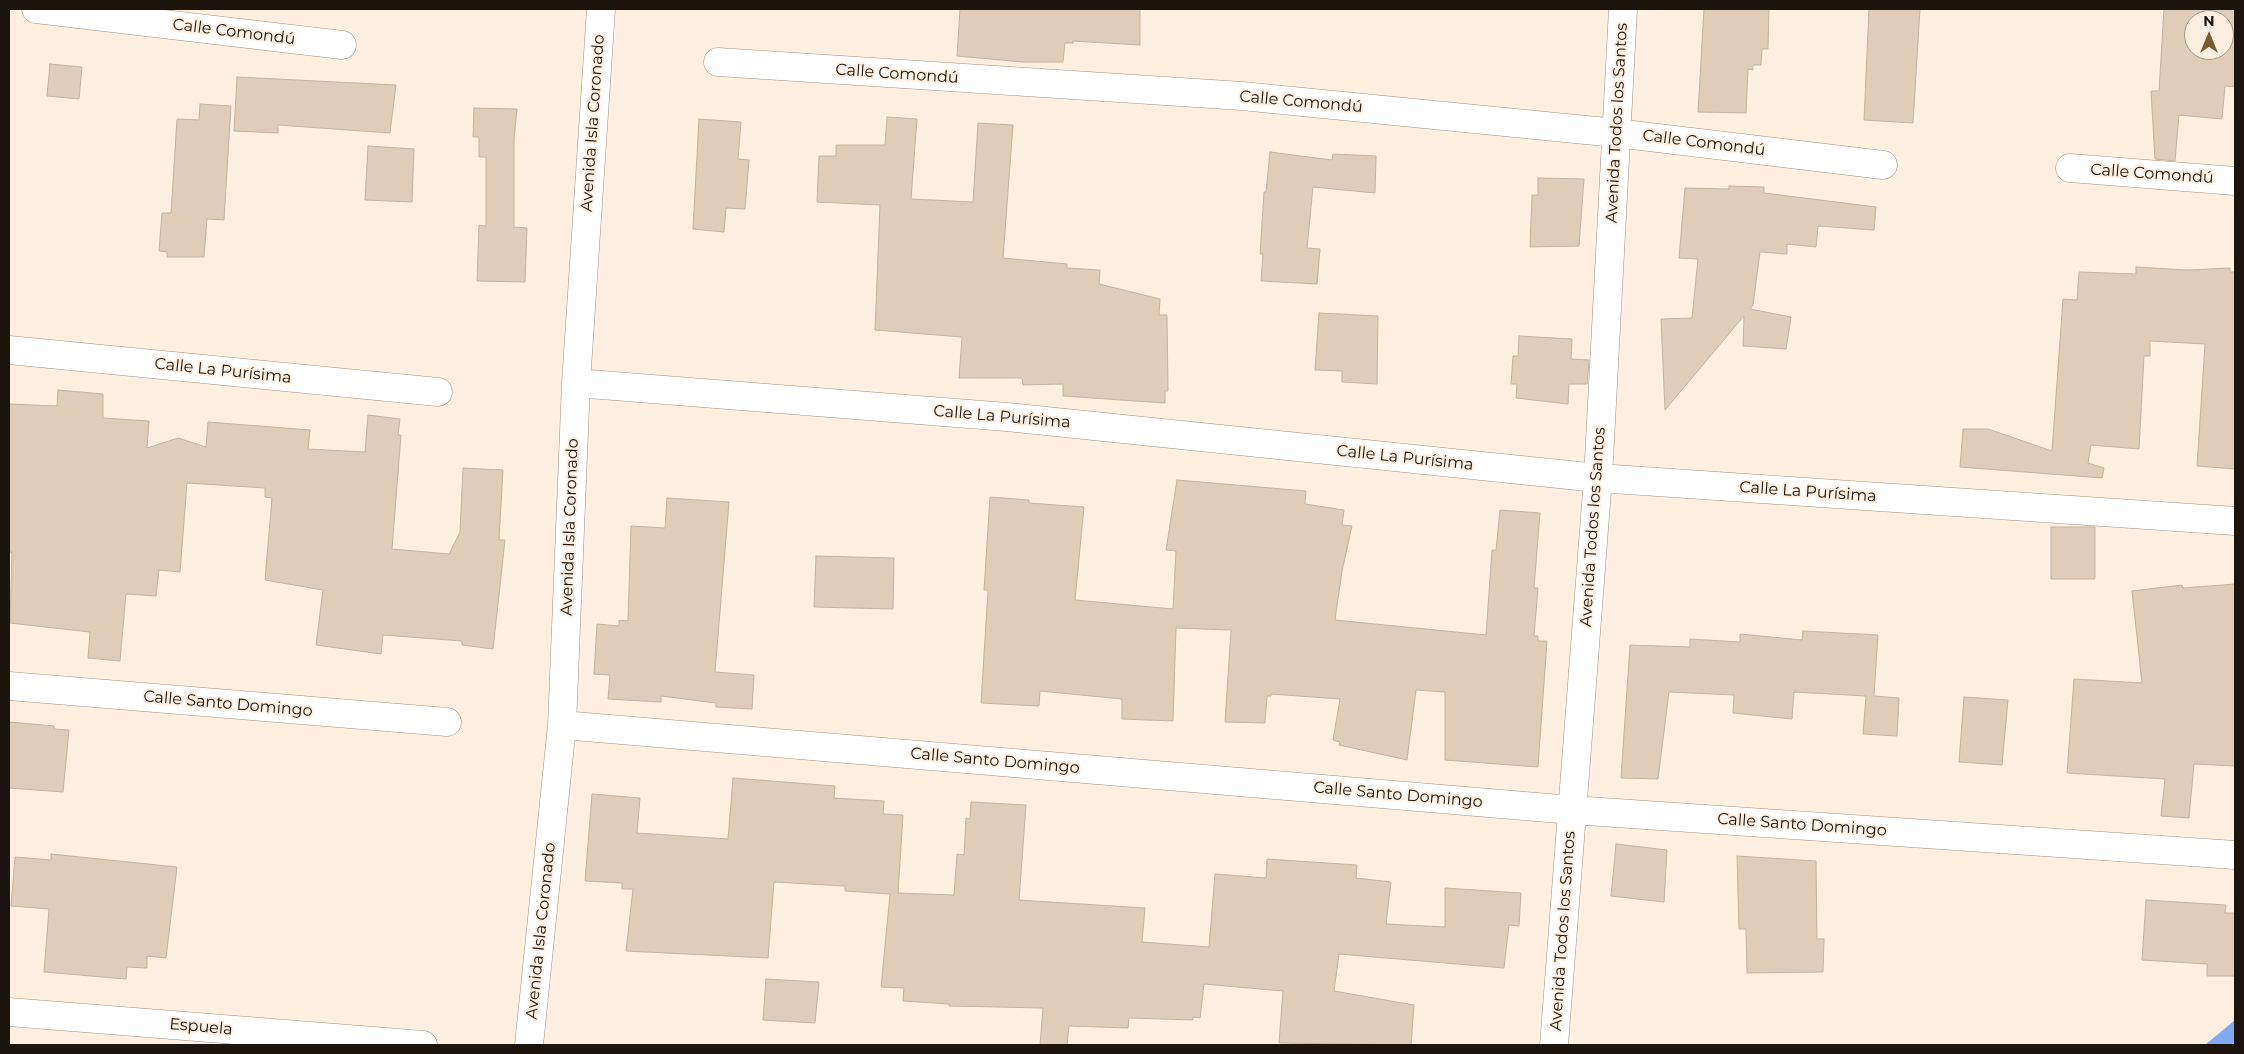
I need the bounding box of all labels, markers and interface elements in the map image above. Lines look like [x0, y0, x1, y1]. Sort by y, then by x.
north arrow [2184, 10, 2234, 60]
text: N [2203, 12, 2215, 30]
street label: Calle Comondú [172, 15, 296, 49]
street label: Avenida Todos los Santos [1602, 22, 1632, 224]
street label: Avenida Isla Coronado [577, 34, 609, 212]
street label: Calle Comondú [835, 60, 959, 88]
street label: Calle Comondú [1239, 87, 1363, 117]
street label: Calle Comondú [1642, 126, 1766, 160]
street label: Calle Comondú [2090, 160, 2214, 188]
street label: Calle La Purísima [154, 354, 292, 388]
street label: Calle La Purísima [933, 401, 1071, 433]
street label: Avenida Todos los Santos [1576, 426, 1610, 628]
street label: Avenida Isla Coronado [557, 438, 583, 616]
street label: Calle La Purísima [1336, 441, 1474, 475]
street label: Calle La Purísima [1739, 478, 1877, 506]
street label: Calle Santo Domingo [142, 687, 314, 721]
street label: Calle Santo Domingo [909, 744, 1081, 778]
street label: Calle Santo Domingo [1312, 778, 1484, 812]
street label: Calle Santo Domingo [1717, 809, 1887, 841]
street label: Avenida Todos los Santos [1546, 830, 1580, 1032]
street label: Avenida Isla Coronado [522, 842, 560, 1020]
street label: Espuela [169, 1015, 233, 1039]

